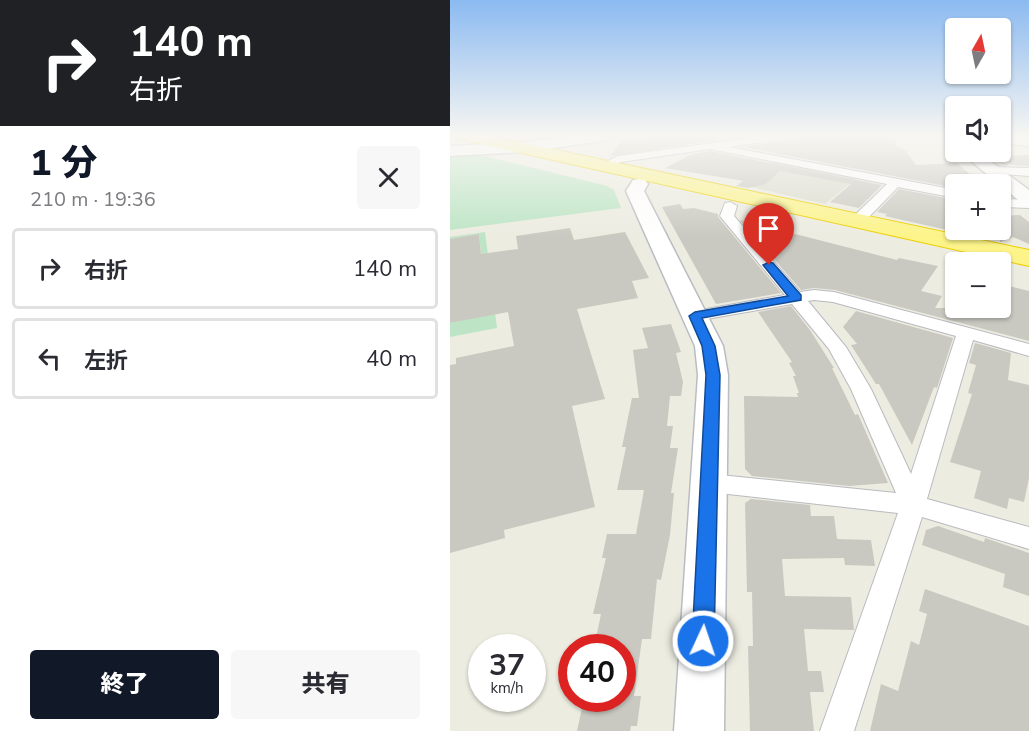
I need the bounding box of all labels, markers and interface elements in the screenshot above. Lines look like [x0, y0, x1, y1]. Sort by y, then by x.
text: 140 m [129, 14, 253, 71]
north arrow [945, 18, 1011, 84]
map controls [945, 18, 1011, 318]
icon: right [30, 24, 108, 102]
text: 右折 [129, 72, 183, 109]
button: sound [945, 96, 1011, 162]
text: 1 分 [30, 139, 98, 188]
button: close [357, 146, 420, 209]
button: + [945, 174, 1011, 240]
text: 210 m · 19:36 [30, 186, 156, 213]
pin [743, 203, 794, 265]
icon: arrive [752, 212, 785, 245]
icon: right [33, 252, 66, 285]
button: − [945, 252, 1011, 318]
text: 140 m [353, 254, 417, 284]
text: 右折 [84, 256, 128, 286]
icon: left [33, 342, 66, 375]
text: 40 m [366, 344, 417, 374]
text: 左折 [84, 346, 128, 376]
position arrow [671, 609, 735, 673]
speed limit sign: 40 [558, 634, 636, 712]
text: 37 [489, 645, 525, 686]
button: 終了 [30, 650, 219, 719]
button: 共有 [231, 650, 420, 719]
text: km/h [490, 678, 524, 698]

